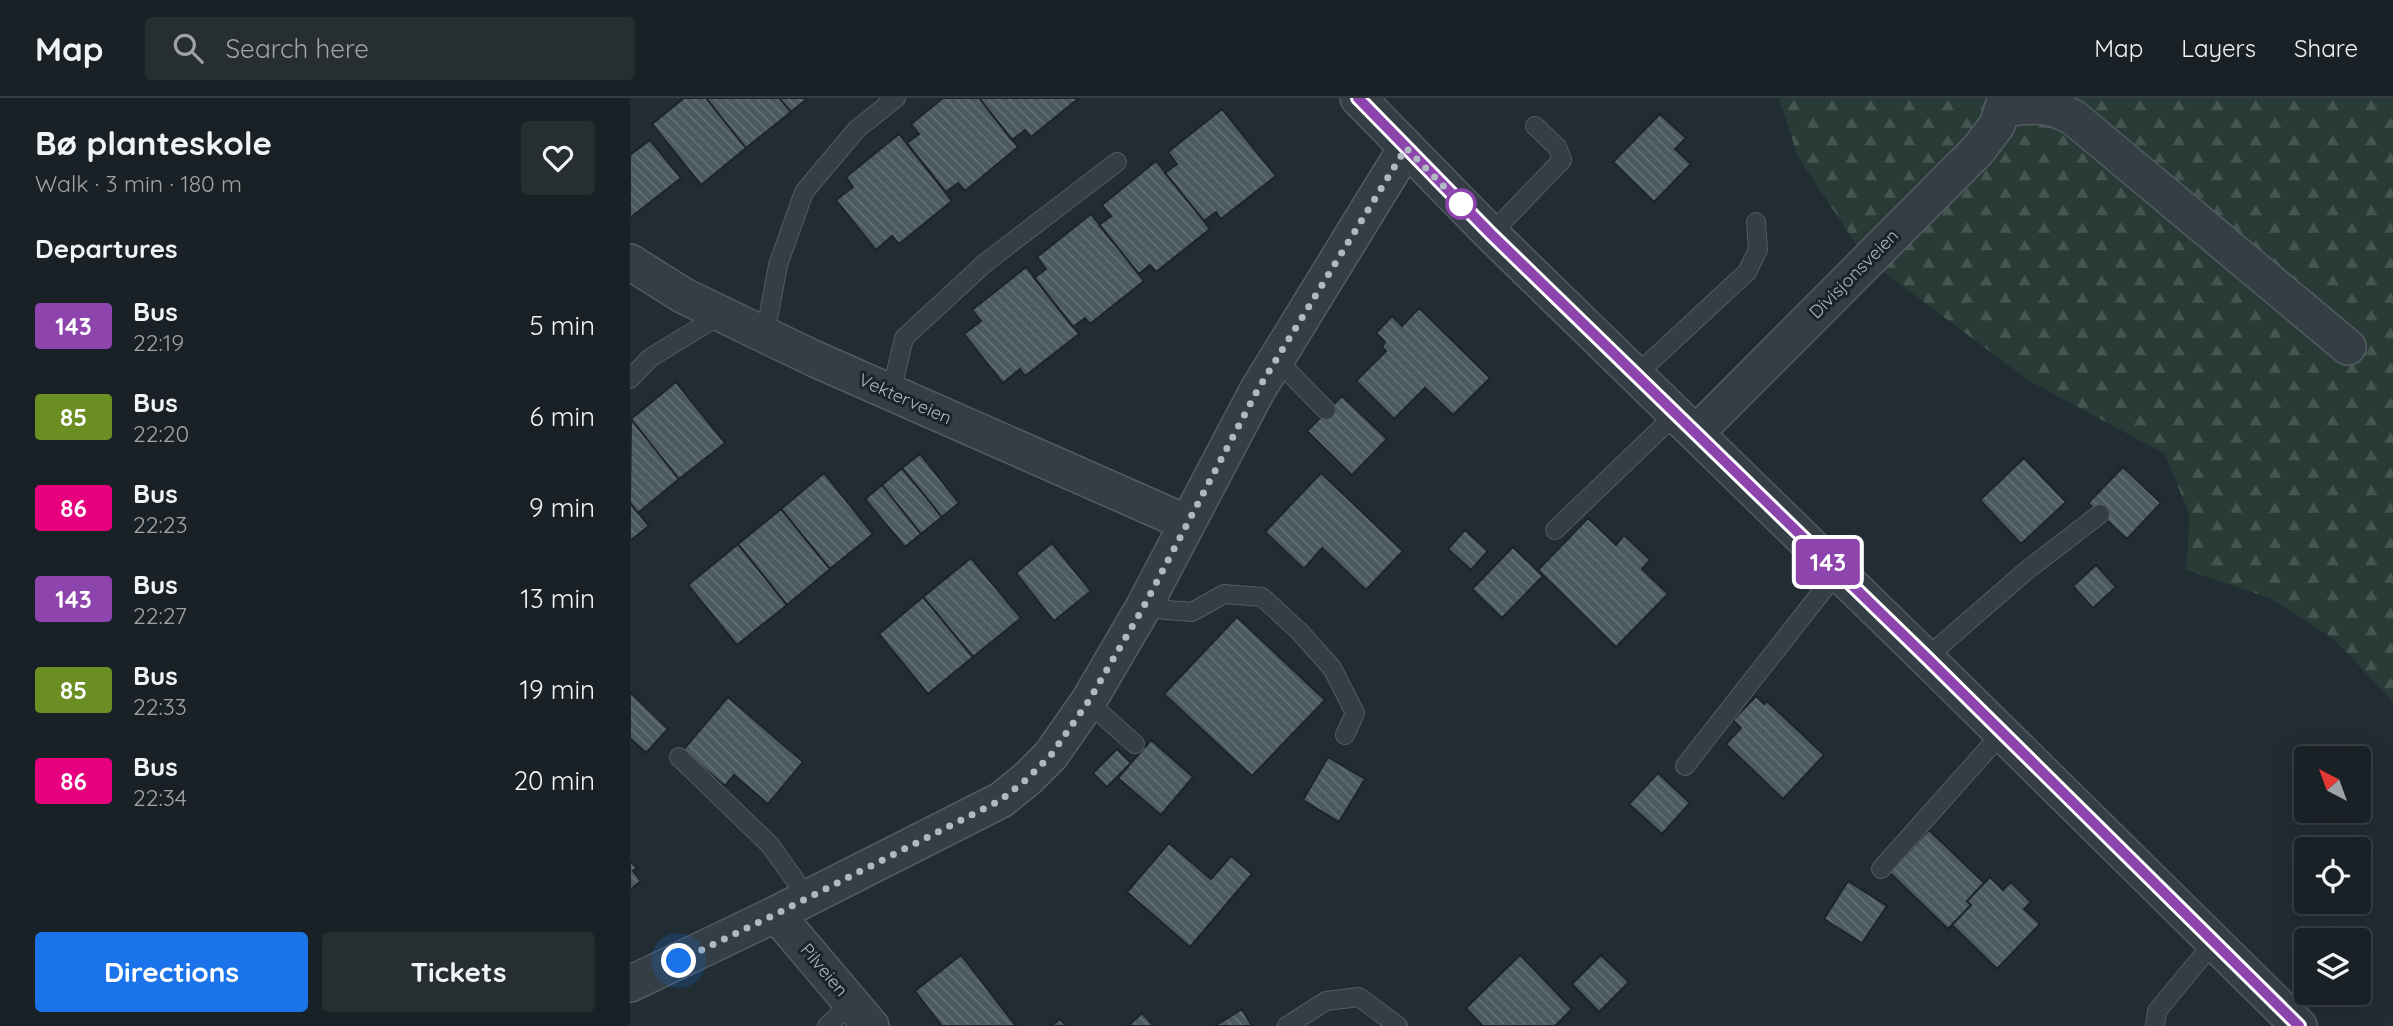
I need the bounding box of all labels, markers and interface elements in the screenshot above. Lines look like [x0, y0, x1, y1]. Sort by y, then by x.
search box [145, 17, 635, 80]
text: Map [35, 28, 103, 69]
icon: search [169, 29, 207, 67]
text: Search here [225, 32, 369, 65]
text: Map [2094, 33, 2143, 63]
text: Layers [2181, 33, 2256, 63]
text: Share [2294, 33, 2358, 63]
button: heart [521, 121, 595, 195]
text: Bø planteskole [35, 122, 272, 163]
text: Walk · 3 min · 180 m [35, 169, 242, 198]
unlabelled marker [1446, 189, 1476, 219]
street label: Divisjonsveien [1804, 224, 1903, 323]
text: Departures [35, 232, 178, 265]
text: Bus [133, 295, 178, 328]
text: 5 min [529, 309, 595, 342]
text: 143 [55, 311, 92, 341]
text: 22:19 [133, 328, 184, 357]
street label: Vekterveien [855, 368, 955, 429]
text: Bus [133, 386, 178, 419]
text: 6 min [530, 400, 595, 433]
text: 85 [60, 402, 87, 432]
text: 22:20 [133, 419, 189, 448]
text: Bus [133, 477, 178, 510]
text: 9 min [529, 491, 595, 524]
text: 86 [60, 493, 87, 523]
text: 22:23 [133, 510, 188, 539]
line badge: 143 [1788, 539, 1868, 585]
text: 143 [1810, 547, 1846, 577]
text: Bus [133, 568, 178, 601]
text: 13 min [520, 582, 595, 615]
text: 143 [55, 584, 92, 614]
text: 22:27 [133, 601, 187, 630]
text: Bus [133, 659, 178, 692]
text: 19 min [519, 673, 595, 706]
text: 85 [60, 675, 87, 705]
text: 22:33 [133, 692, 187, 721]
north arrow [2294, 746, 2371, 822]
map controls [2294, 746, 2371, 1005]
text: Bus [133, 750, 178, 783]
text: 20 min [514, 764, 595, 797]
text: 86 [60, 766, 87, 796]
text: 22:34 [133, 783, 187, 812]
button: locate [2294, 837, 2371, 914]
button: layers [2294, 928, 2371, 1005]
button: Directions [35, 932, 308, 1012]
button: Tickets [322, 932, 595, 1012]
street label: Pilveien [796, 938, 853, 1001]
your location [661, 943, 696, 978]

